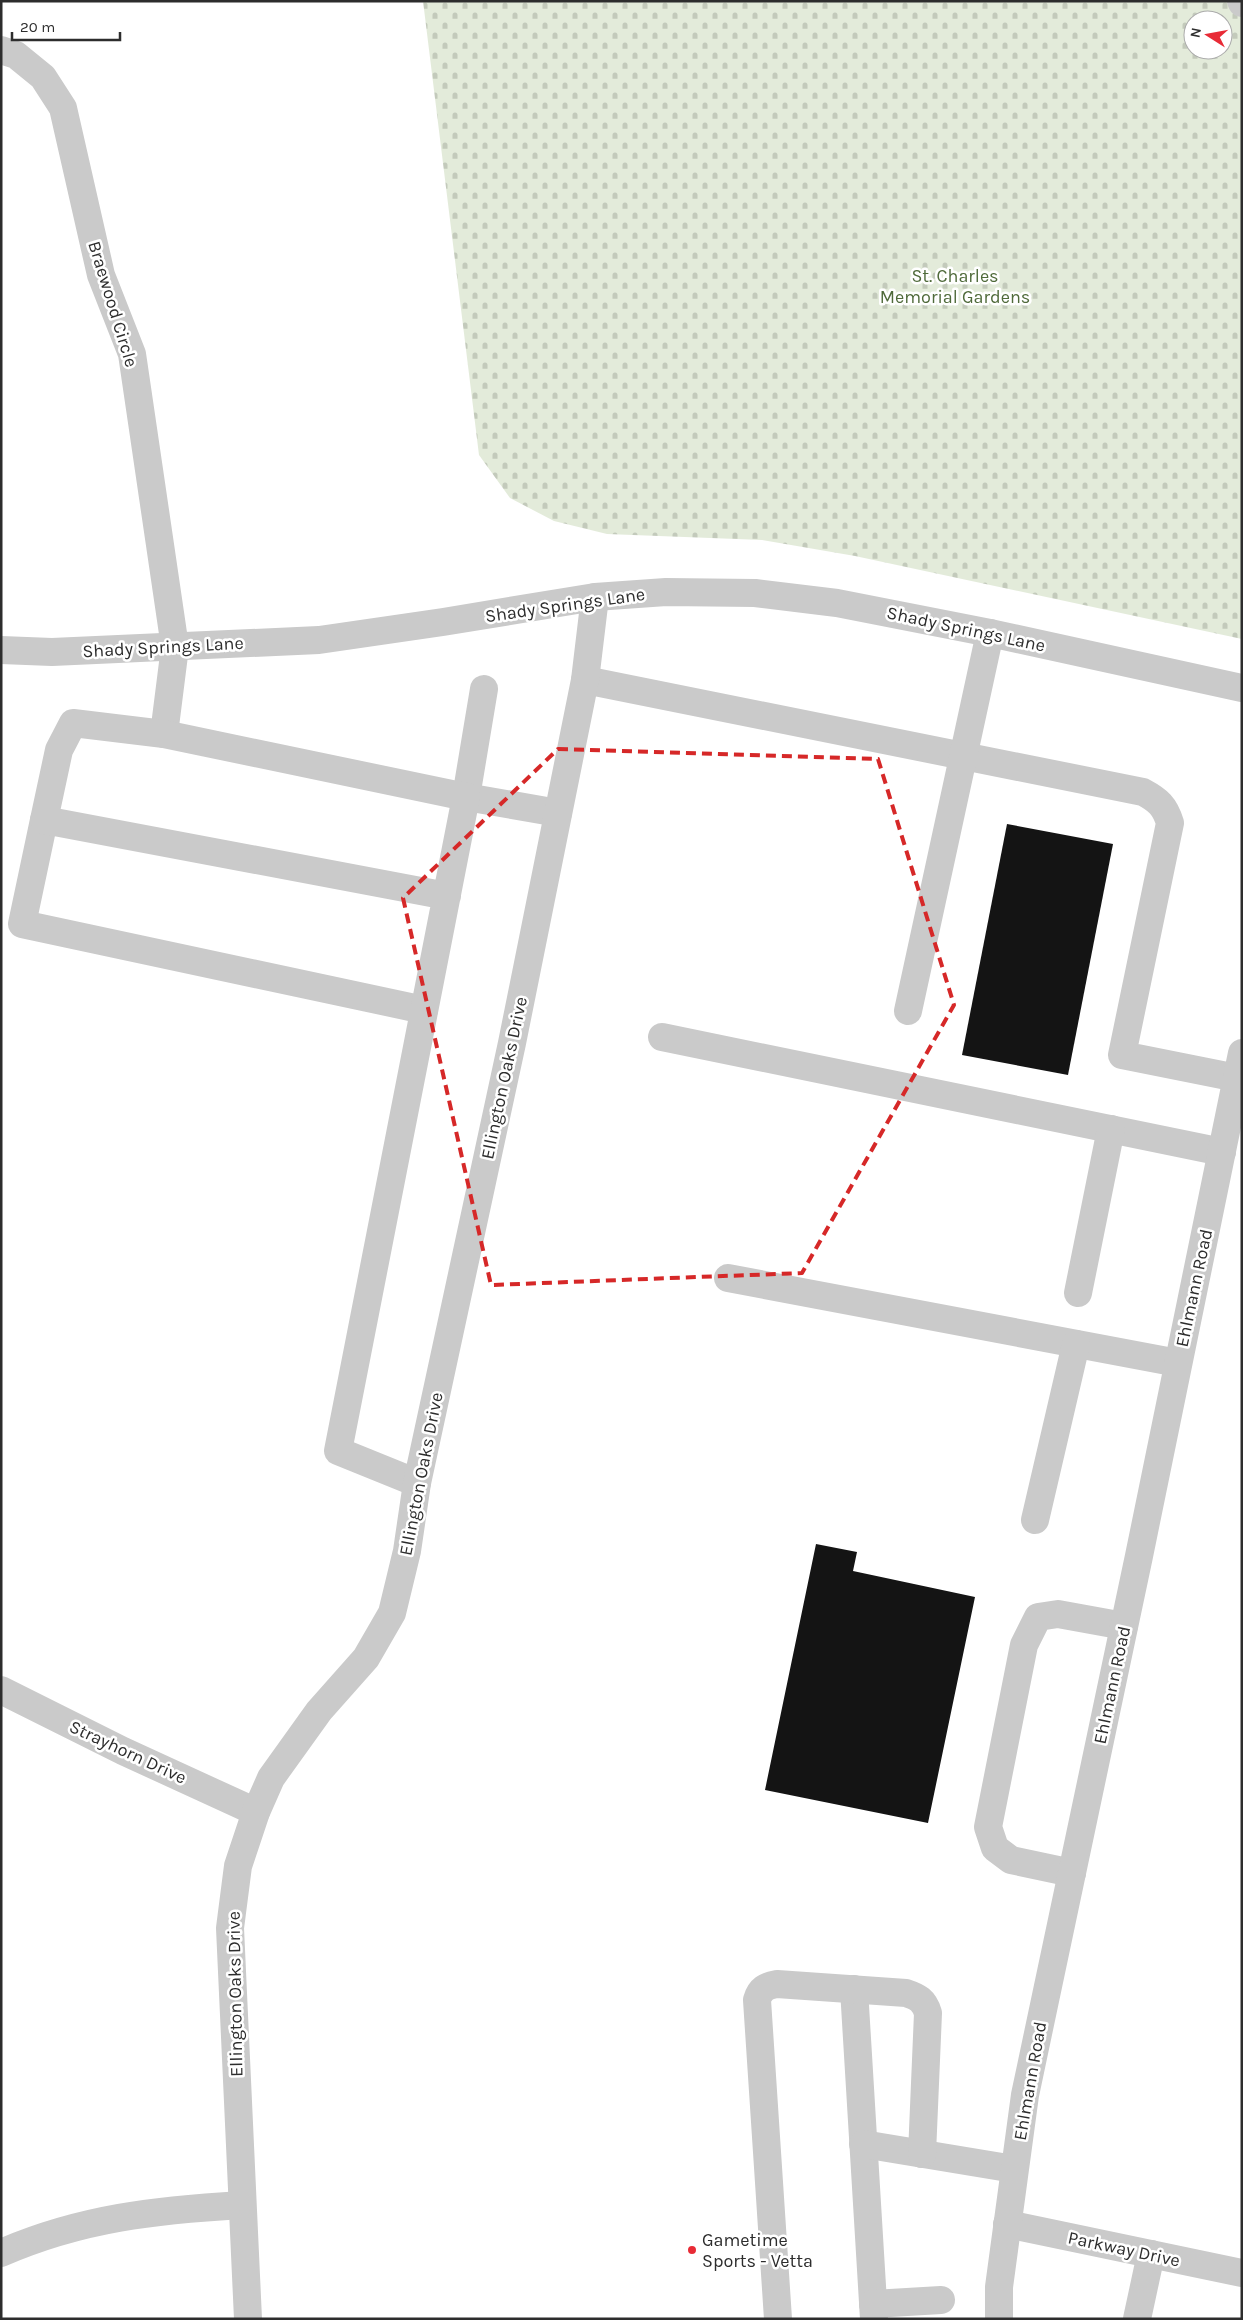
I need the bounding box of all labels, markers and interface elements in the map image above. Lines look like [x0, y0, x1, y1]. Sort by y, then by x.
scale bar [12, 10, 120, 42]
north arrow [1183, 10, 1233, 60]
text: 20 m [20, 18, 55, 36]
text: N [1186, 26, 1205, 39]
street label: Braewood Circle [83, 238, 143, 370]
park label: St. Charles Memorial Gardens [880, 265, 1030, 308]
street label: Shady Springs Lane [484, 583, 646, 627]
street label: Shady Springs Lane [885, 601, 1047, 657]
street label: Shady Springs Lane [82, 632, 244, 662]
street label: Ellington Oaks Drive [476, 995, 532, 1161]
street label: Ehlmann Road [1171, 1227, 1217, 1349]
street label: Ellington Oaks Drive [394, 1391, 448, 1557]
street label: Ehlmann Road [1089, 1624, 1135, 1746]
street label: Strayhorn Drive [66, 1715, 190, 1789]
street label: Ellington Oaks Drive [223, 1911, 247, 2077]
street label: Ehlmann Road [1009, 2020, 1051, 2142]
street label: Parkway Drive [1066, 2226, 1182, 2272]
place label: Gametime Sports - Vetta [702, 2229, 813, 2272]
marker: Gametime Sports - Vetta [686, 2244, 698, 2256]

